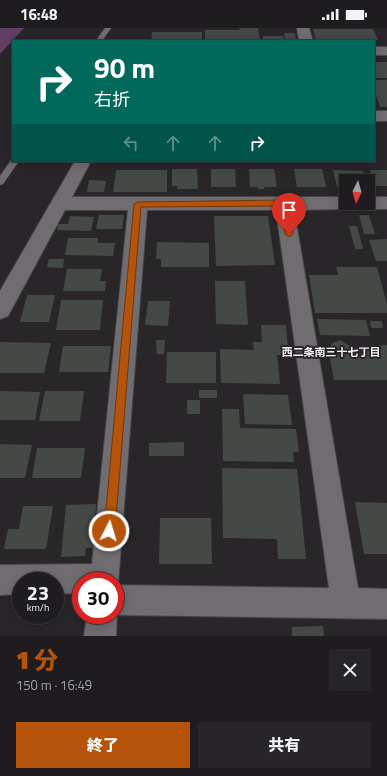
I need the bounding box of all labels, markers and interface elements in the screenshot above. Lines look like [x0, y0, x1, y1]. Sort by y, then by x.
text: 16:48 [20, 3, 57, 26]
text: 90 m [94, 46, 155, 89]
icon: right [28, 56, 80, 108]
text: 右折 [94, 86, 130, 113]
icon: left [120, 132, 142, 154]
icon: ahead [162, 132, 184, 154]
icon: ahead [204, 132, 226, 154]
icon: right [246, 132, 268, 154]
north arrow [339, 174, 375, 210]
map controls [339, 174, 375, 210]
pin [272, 193, 306, 234]
icon: arrive [278, 199, 300, 221]
district label: 西二条南三十七丁目 [282, 344, 381, 360]
position arrow [88, 510, 130, 552]
speed limit sign: 30 [72, 572, 124, 624]
text: 23 [27, 577, 49, 608]
text: km/h [27, 600, 49, 615]
text: 1 分 [16, 642, 58, 678]
button: close [329, 649, 371, 691]
text: 150 m · 16:49 [16, 675, 92, 695]
button: 終了 [16, 722, 190, 768]
button: 共有 [198, 722, 371, 768]

